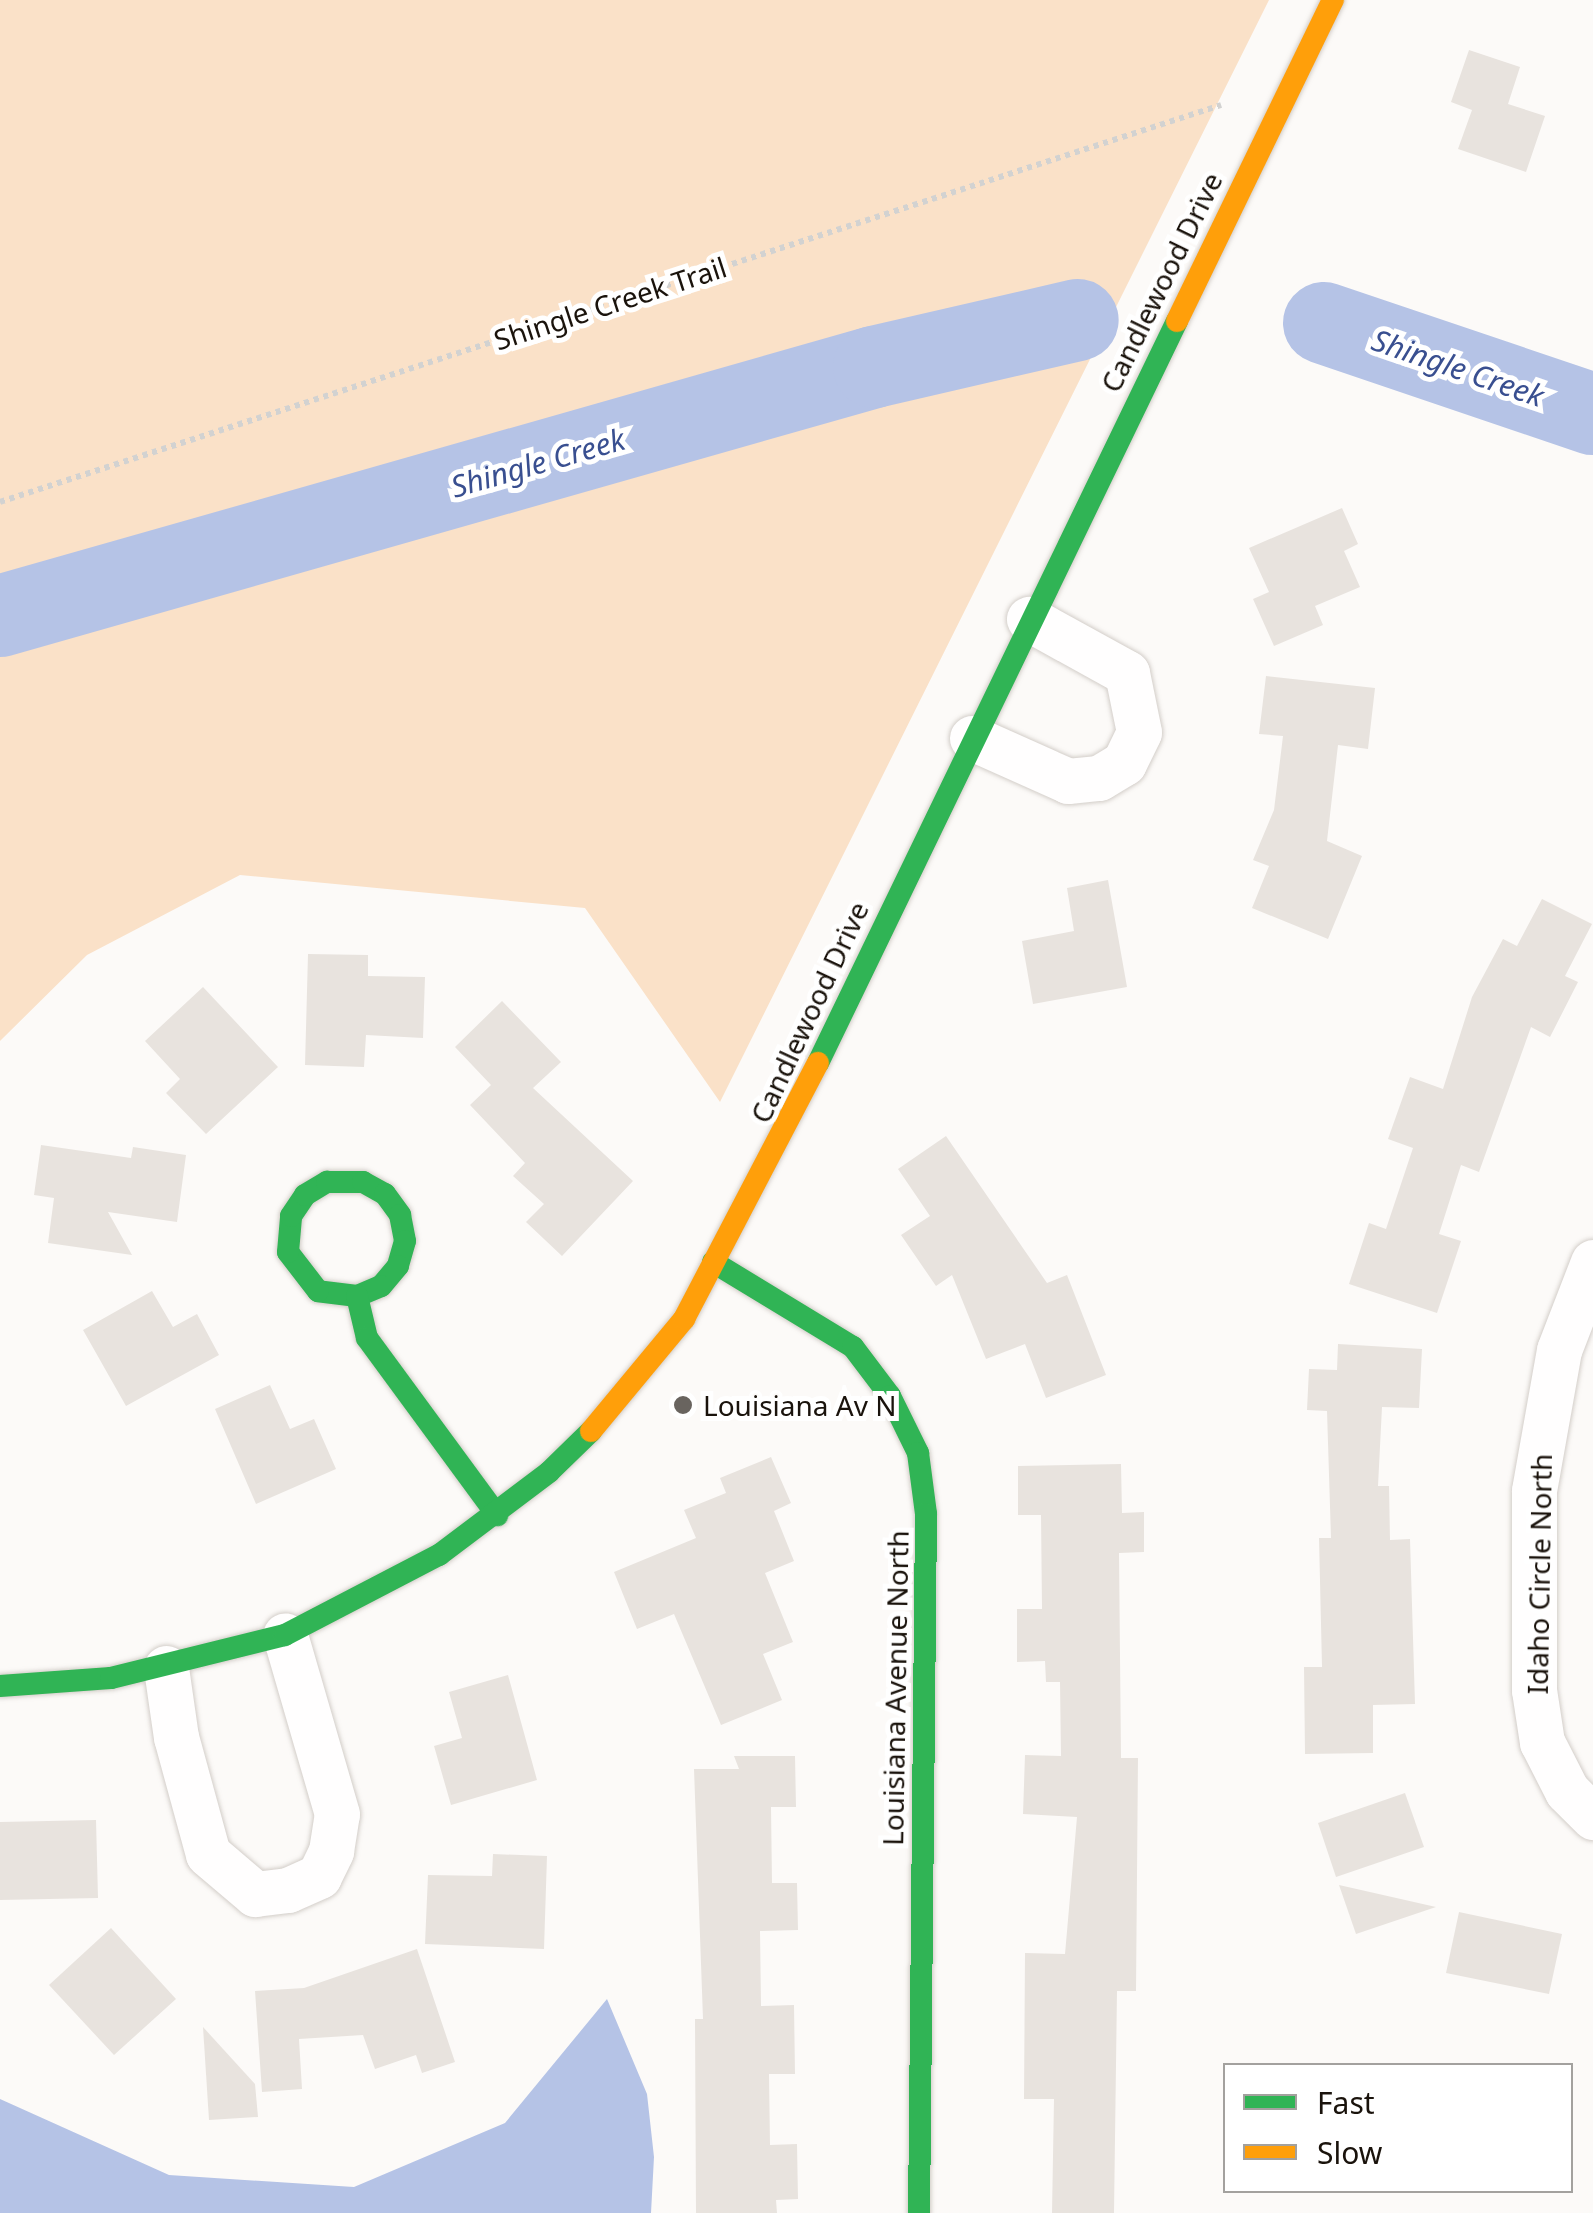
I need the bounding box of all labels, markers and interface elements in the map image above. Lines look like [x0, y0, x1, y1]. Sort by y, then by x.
street label: Candlewood Drive [1093, 167, 1229, 397]
street label: Shingle Creek Trail [489, 250, 731, 356]
water label: Shingle Creek [1367, 322, 1549, 414]
water label: Shingle Creek [447, 421, 629, 505]
street label: Candlewood Drive [743, 896, 875, 1128]
place label: Louisiana Av N [703, 1388, 896, 1422]
marker: Louisiana Av N [672, 1394, 694, 1416]
street label: Idaho Circle North [1520, 1453, 1558, 1695]
street label: Louisiana Avenue North [875, 1530, 915, 1846]
legend [1223, 2063, 1573, 2193]
text: Fast [1317, 2082, 1375, 2123]
text: Slow [1317, 2132, 1382, 2173]

